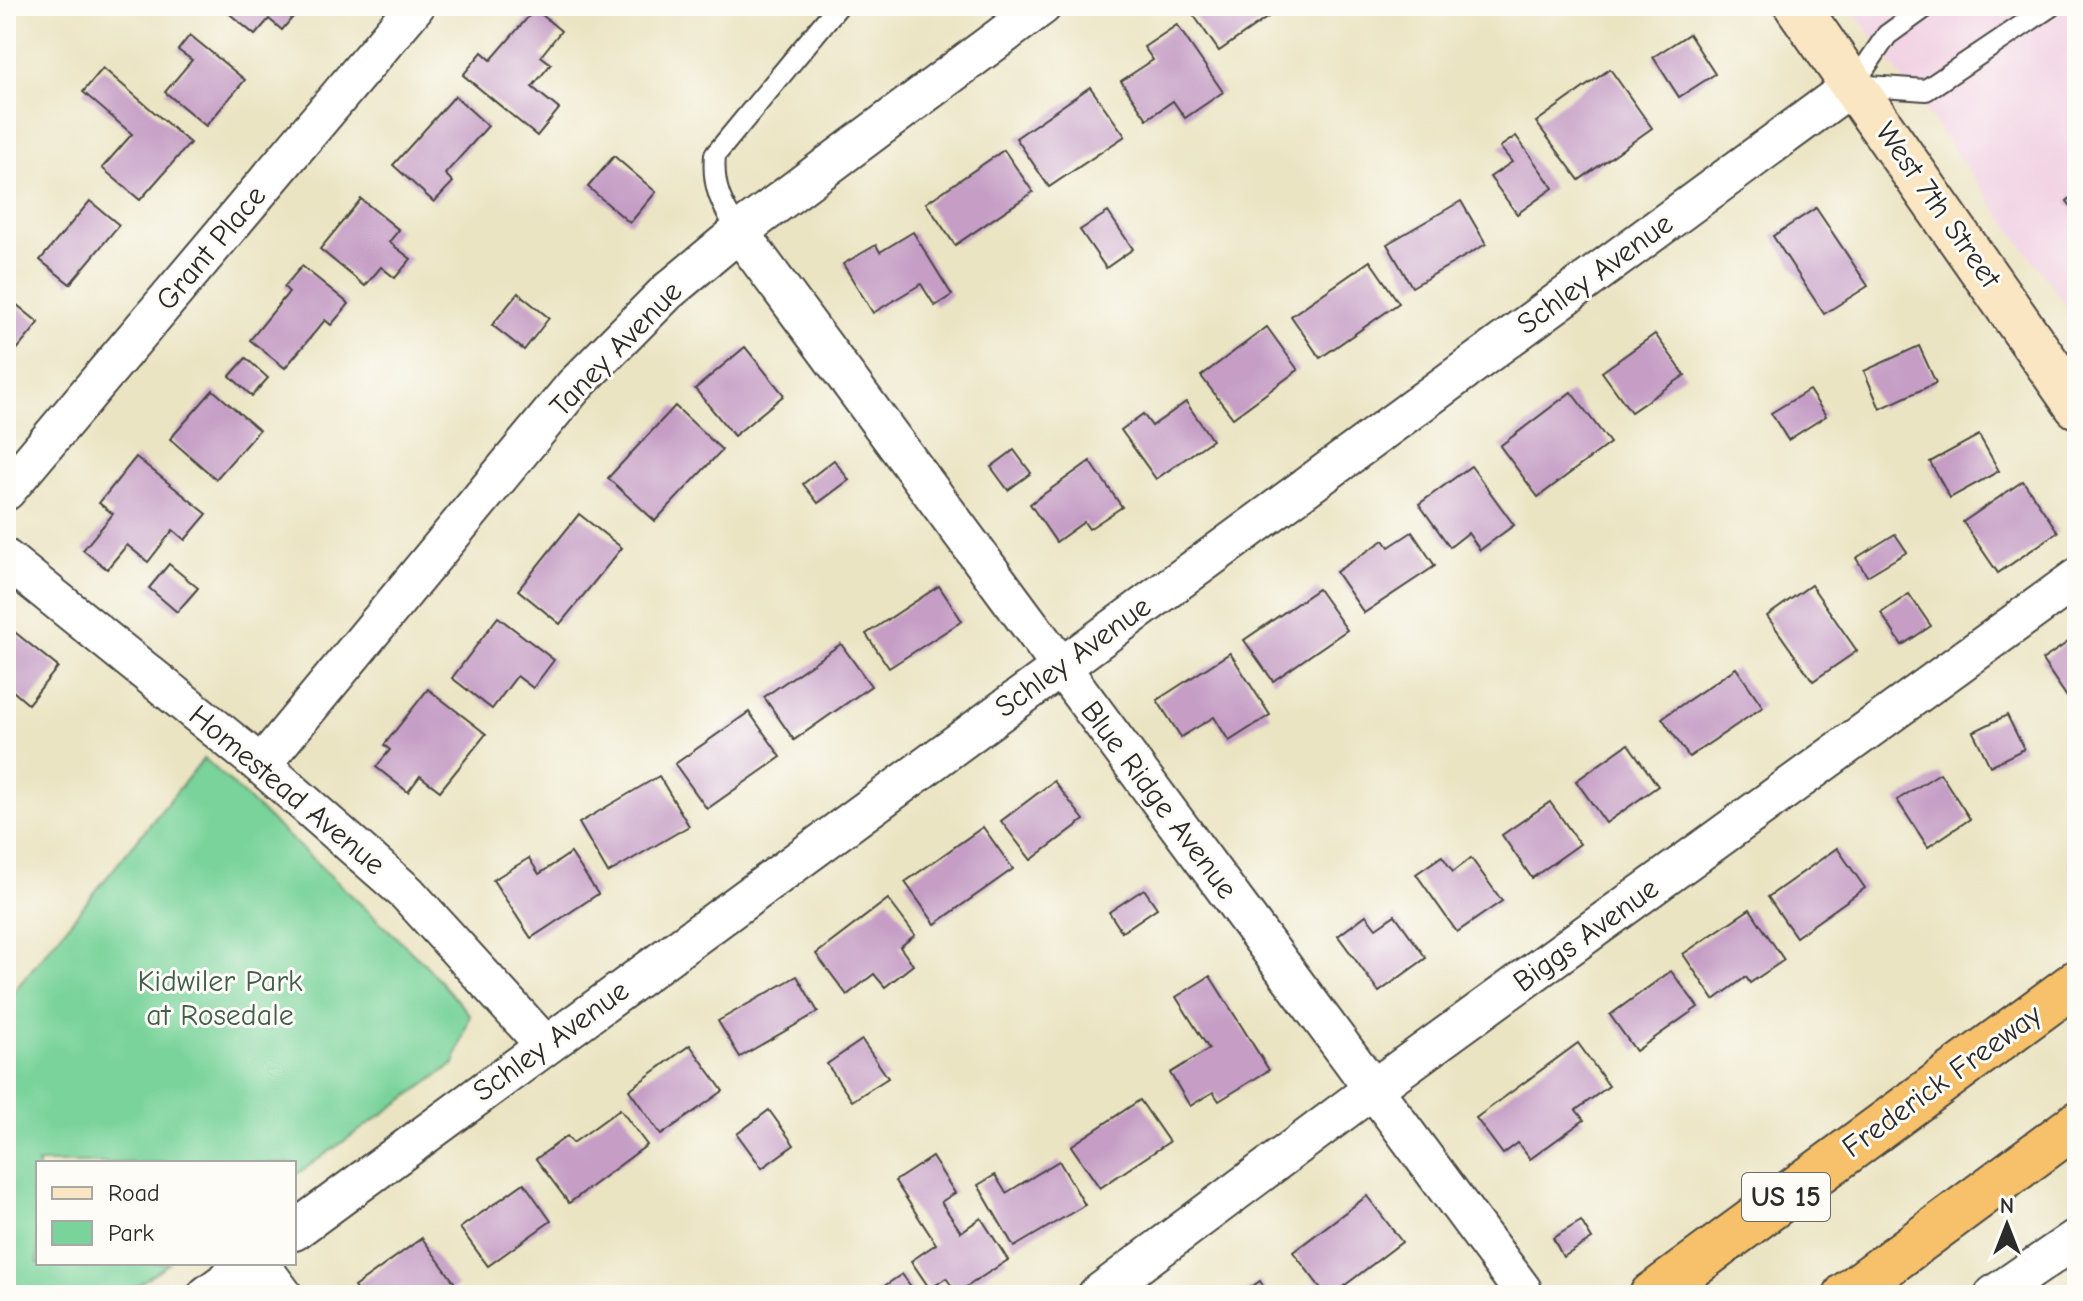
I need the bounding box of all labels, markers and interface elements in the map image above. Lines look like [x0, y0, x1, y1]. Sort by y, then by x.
street label: West 7th Street [1868, 115, 2009, 296]
street label: Grant Place [149, 179, 273, 317]
street label: Schley Avenue [1510, 206, 1680, 342]
street label: Taney Avenue [543, 274, 689, 424]
street label: Schley Avenue [988, 589, 1158, 725]
street label: Blue Ridge Avenue [1073, 694, 1245, 906]
street label: Homestead Avenue [182, 698, 392, 882]
street label: Biggs Avenue [1507, 871, 1665, 999]
park label: Kidwiler Park at Rosedale [137, 964, 303, 1033]
street label: Schley Avenue [466, 973, 636, 1109]
street label: Frederick Freeway [1836, 997, 2049, 1165]
legend [36, 1161, 296, 1265]
road number: US 15 [1742, 1173, 1830, 1221]
text: Road [108, 1179, 160, 1207]
north arrow [1967, 1185, 2047, 1265]
text: N [2000, 1193, 2014, 1219]
text: Park [108, 1219, 154, 1247]

